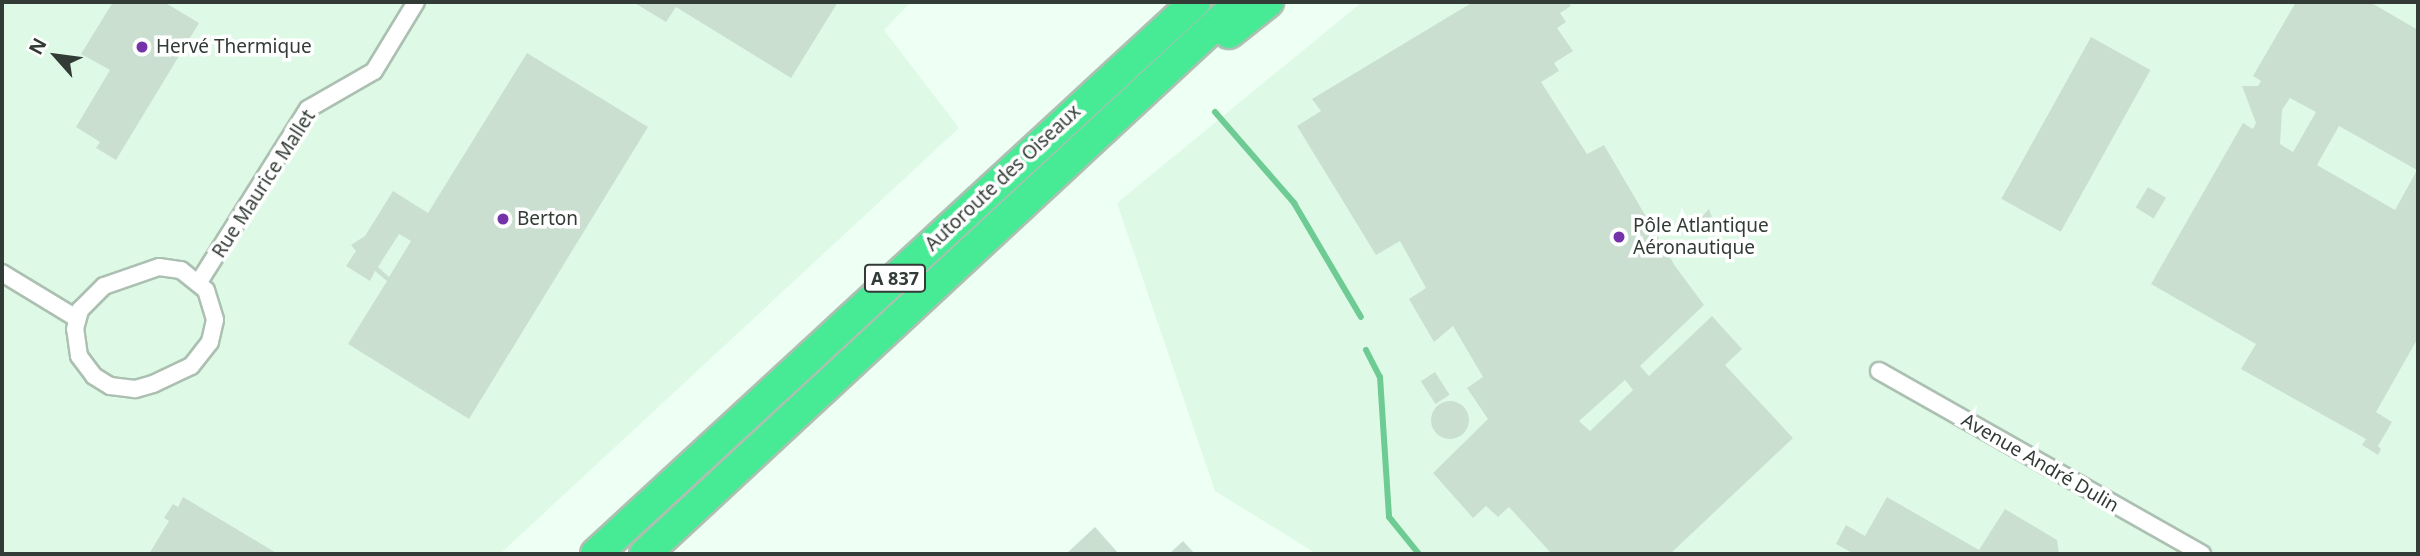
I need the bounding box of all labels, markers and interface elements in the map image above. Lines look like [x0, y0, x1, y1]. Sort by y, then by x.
north arrow [21, 21, 91, 91]
text: N [22, 33, 53, 59]
place label: Hervé Thermique [156, 36, 312, 58]
marker: Hervé Thermique [134, 39, 150, 55]
street label: Autoroute des Oiseaux [921, 100, 1085, 256]
street label: Rue Maurice Mallet [208, 106, 320, 262]
place label: Berton [517, 208, 578, 230]
marker: Berton [495, 211, 511, 227]
place label: Pôle Atlantique Aéronautique [1633, 215, 1769, 259]
marker: Pôle Atlantique Aéronautique [1611, 229, 1627, 245]
road number: A 837 [864, 264, 926, 292]
street label: Avenue André Dulin [1957, 409, 2123, 517]

